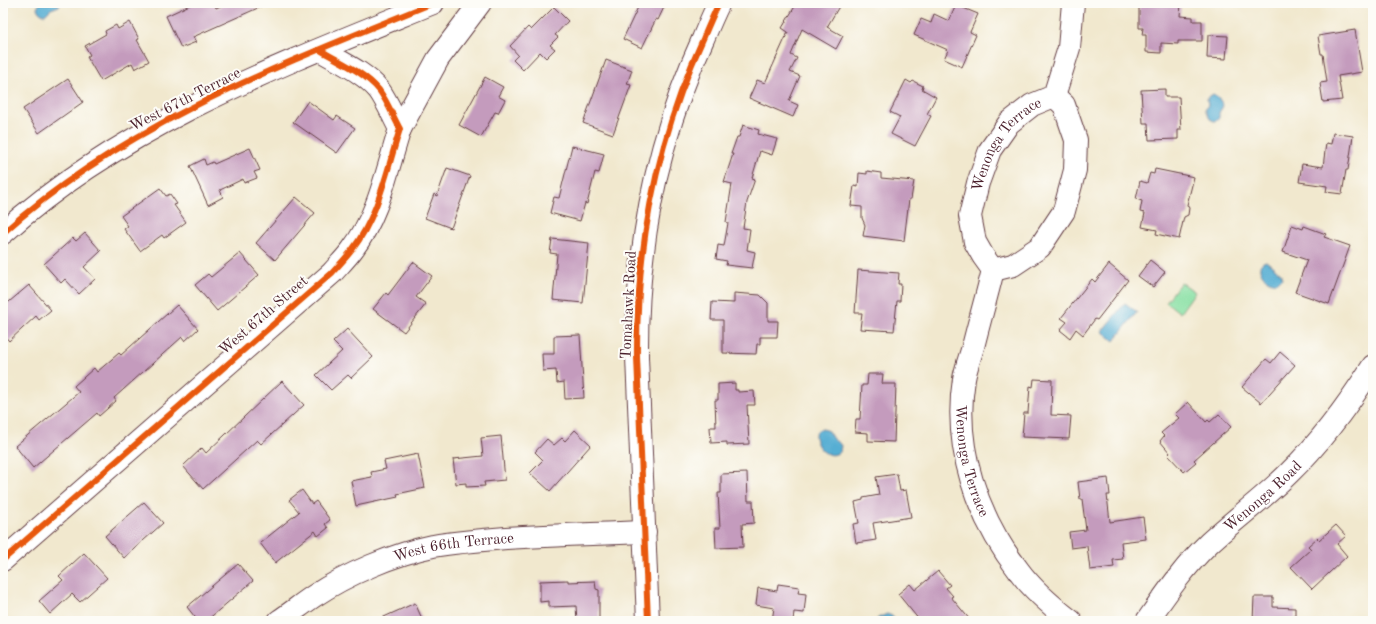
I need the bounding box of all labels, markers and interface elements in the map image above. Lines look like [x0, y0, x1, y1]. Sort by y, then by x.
street label: West 67th Terrace [128, 66, 244, 135]
street label: Wenonga Terrace [970, 96, 1044, 193]
street label: Tomahawk Road [619, 250, 640, 360]
street label: West 67th Street [217, 274, 311, 359]
street label: Wenonga Terrace [952, 405, 991, 520]
street label: Wenonga Road [1222, 459, 1306, 535]
street label: West 66th Terrace [392, 532, 515, 566]

